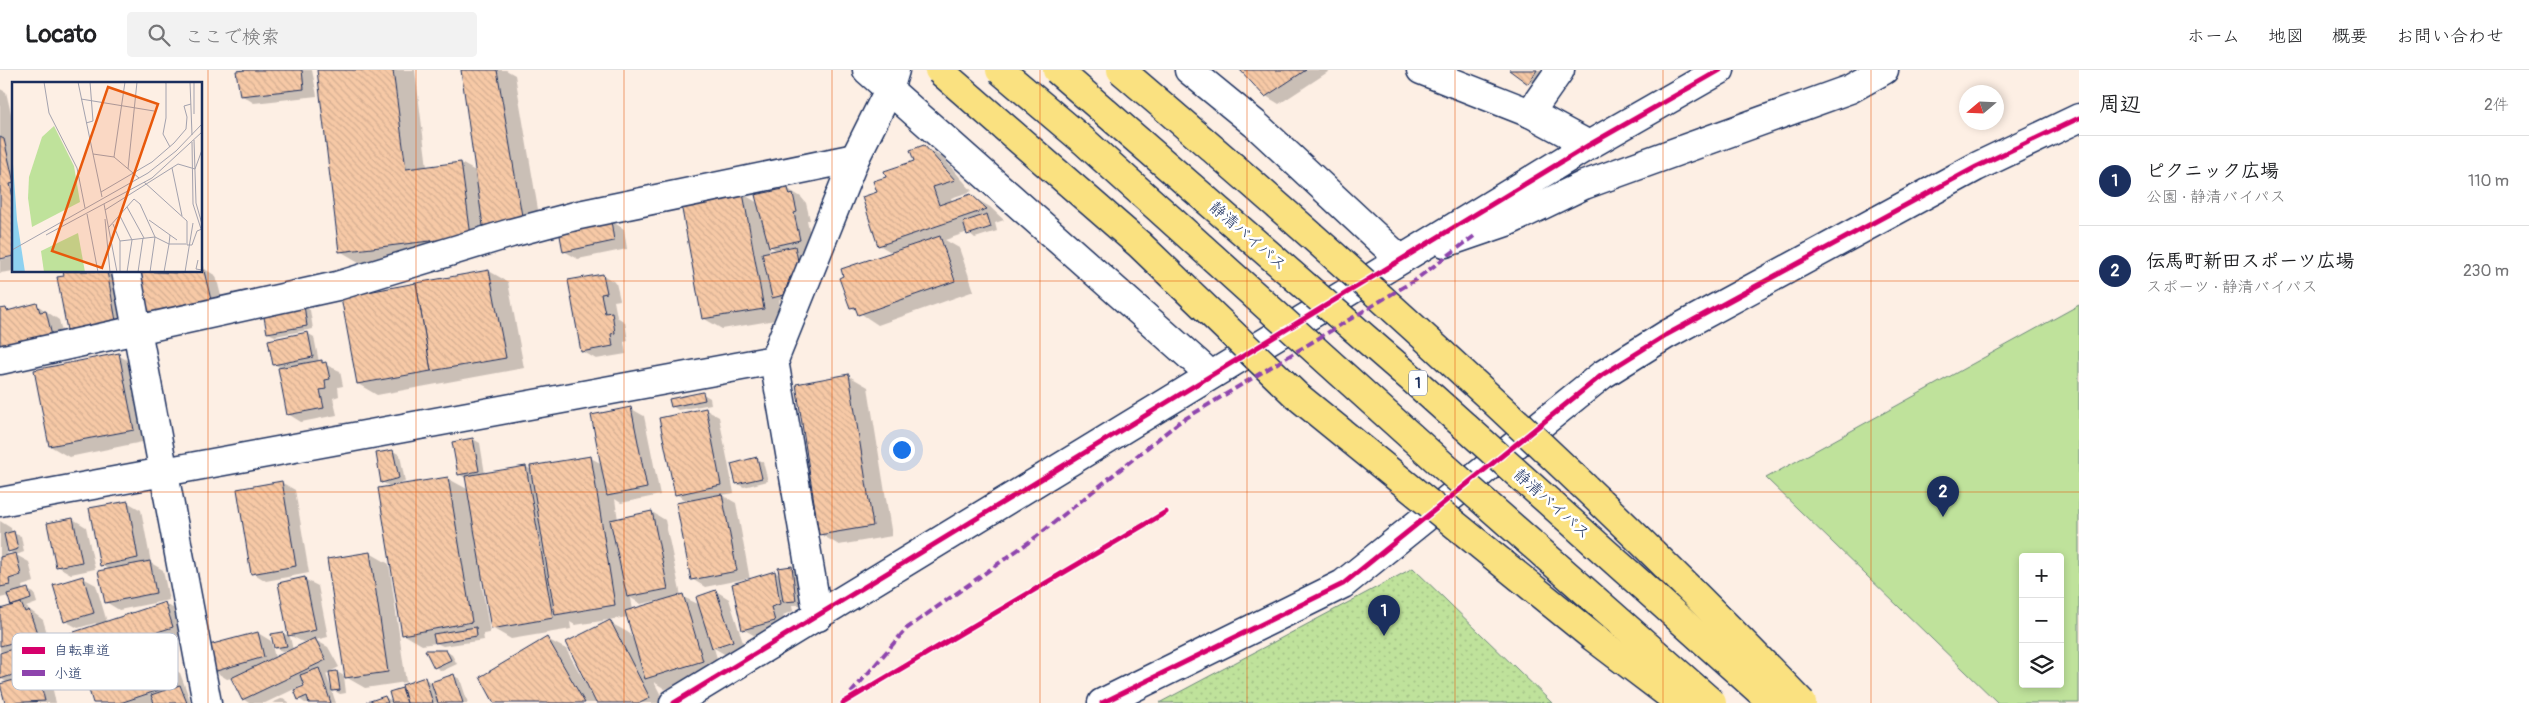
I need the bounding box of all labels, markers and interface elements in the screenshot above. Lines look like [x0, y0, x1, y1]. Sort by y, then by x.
search box [127, 12, 477, 57]
text: Locato [25, 20, 97, 49]
icon: search [145, 21, 173, 49]
text: ここで検索 [185, 25, 280, 49]
text: ホーム [2187, 25, 2240, 48]
text: 地図 [2268, 25, 2304, 48]
text: 概要 [2332, 25, 2368, 48]
text: お問い合わせ [2396, 25, 2504, 48]
inset map [12, 82, 202, 272]
north arrow [1959, 85, 2004, 130]
text: 周辺 [2099, 91, 2141, 118]
text: 2件 [2484, 95, 2509, 115]
text: ピクニック広場 [2146, 159, 2279, 183]
text: 1 [2112, 171, 2118, 191]
text: 110 m [2468, 171, 2509, 191]
text: 公園 · 静清バイパス [2146, 187, 2286, 207]
street label: 静清バイパス [1205, 197, 1291, 275]
text: 伝馬町新田スポーツ広場 [2146, 249, 2355, 273]
text: 2 [2111, 261, 2119, 281]
text: 230 m [2463, 261, 2509, 281]
text: スポーツ · 静清バイパス [2146, 277, 2317, 297]
road number: 1 [1409, 370, 1427, 396]
your location [889, 437, 915, 463]
street label: 静清バイパス [1510, 465, 1594, 543]
pin: 2 [1927, 476, 1959, 517]
map controls [2019, 553, 2064, 688]
button: + [2019, 553, 2064, 598]
pin: 1 [1368, 595, 1400, 636]
button: − [2019, 598, 2064, 643]
legend [12, 633, 178, 690]
text: 自転車道 [54, 642, 110, 659]
button: layers [2019, 643, 2064, 688]
text: 小道 [54, 665, 82, 682]

